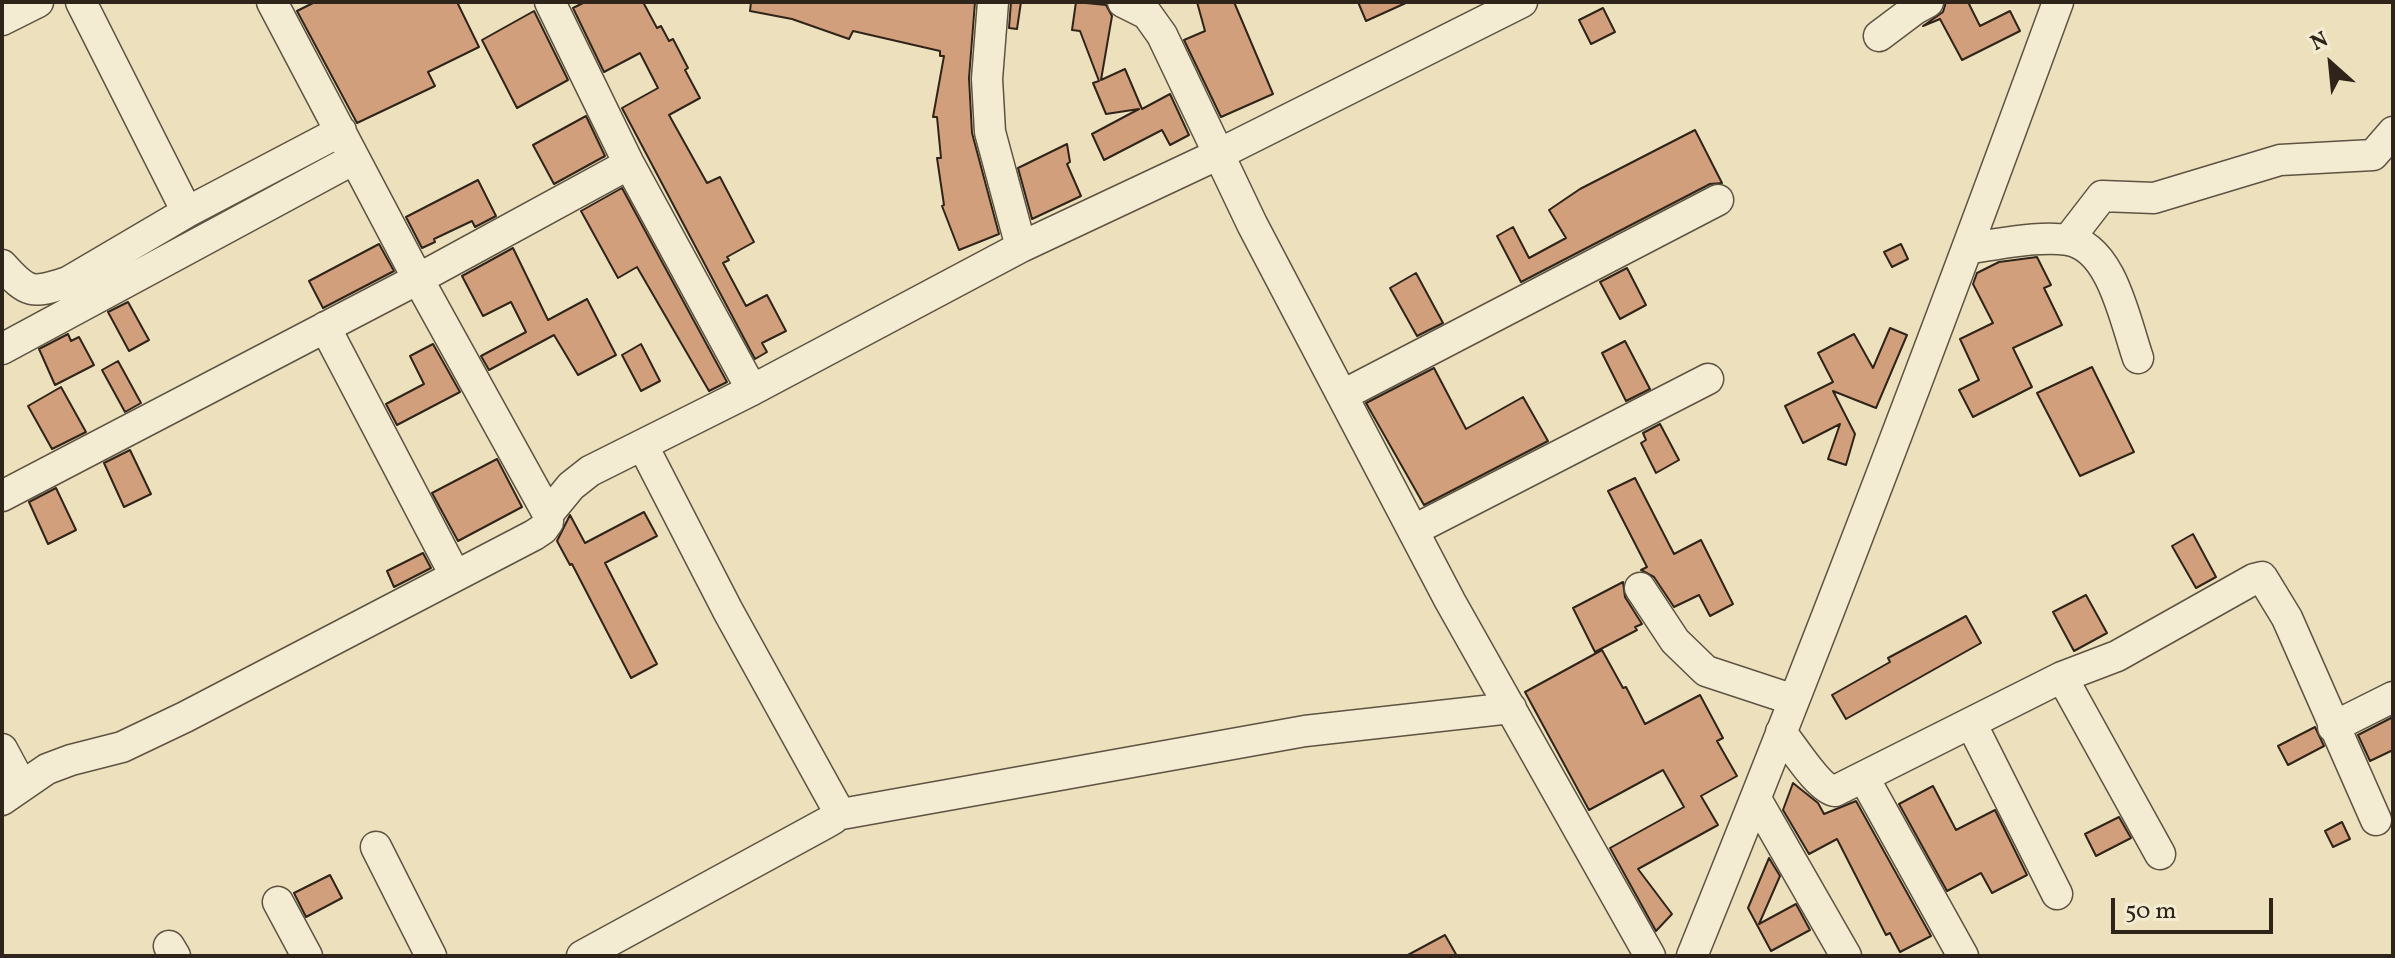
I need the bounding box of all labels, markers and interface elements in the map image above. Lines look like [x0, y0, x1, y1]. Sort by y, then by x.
north arrow [2291, 24, 2371, 104]
text: N [2306, 25, 2334, 60]
scale bar [2115, 882, 2277, 932]
text: 50 m [2125, 895, 2177, 929]

